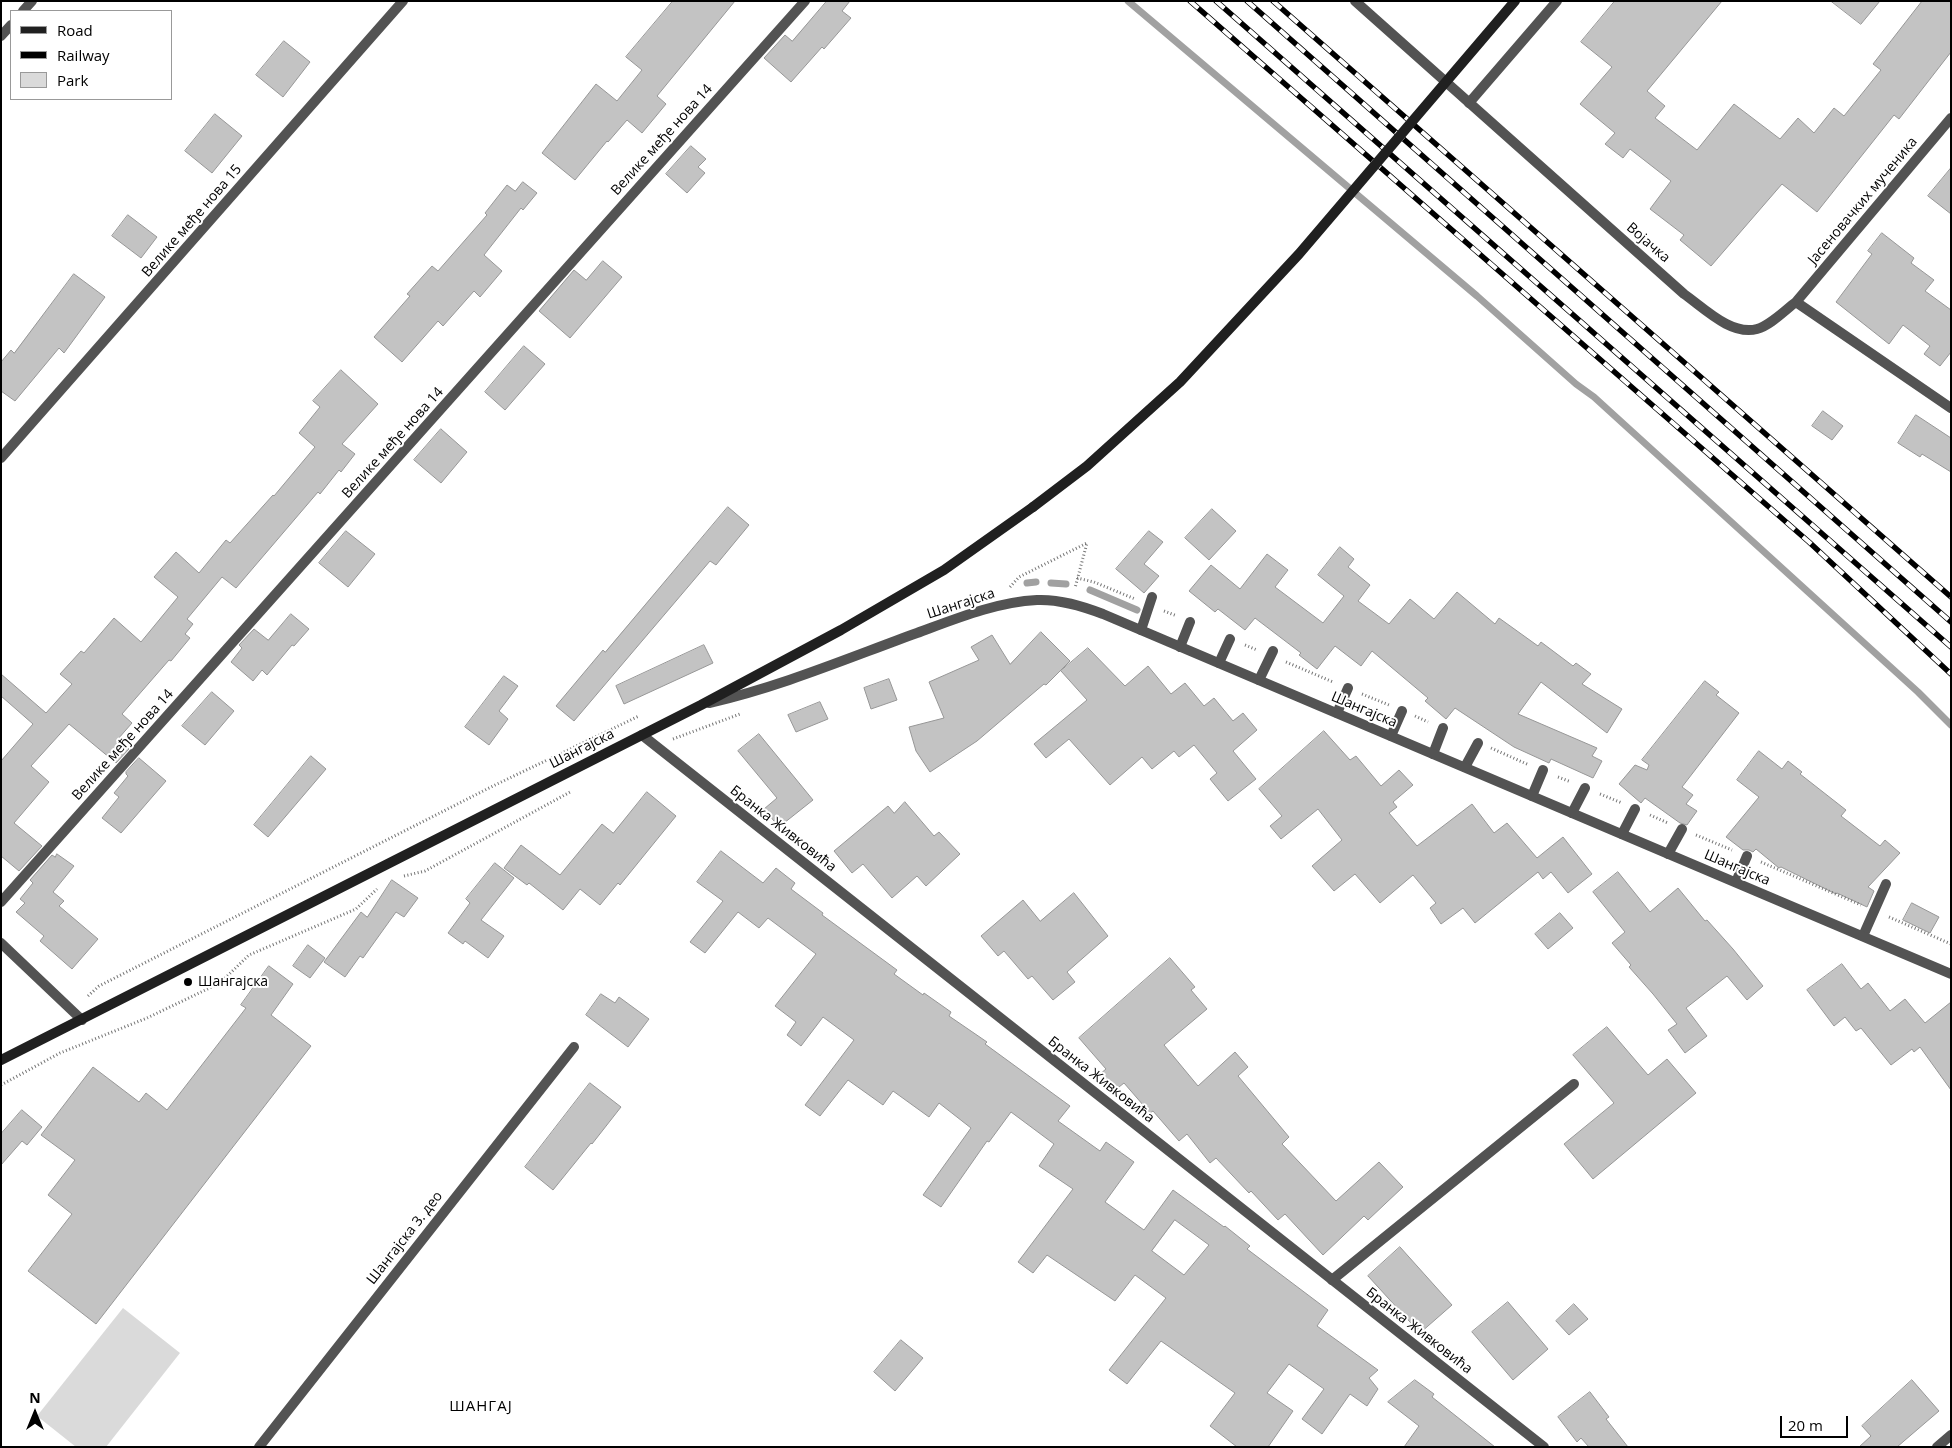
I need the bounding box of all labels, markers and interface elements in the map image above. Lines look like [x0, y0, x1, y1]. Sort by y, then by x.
legend [10, 10, 172, 100]
text: Road [57, 20, 93, 40]
text: Railway [57, 45, 110, 65]
text: Park [57, 70, 88, 90]
street label: Велике међе нова 14 [608, 81, 716, 199]
street label: Јасеновачких мученика [1805, 134, 1921, 268]
street label: Велике међе нова 15 [139, 161, 245, 281]
street label: Војачка [1623, 220, 1673, 266]
street label: Велике међе нова 14 [339, 384, 447, 502]
street label: Шангајска [925, 585, 997, 623]
street label: Велике међе нова 14 [69, 686, 177, 804]
street label: Шангајска [1328, 689, 1400, 731]
street label: Шангајска [547, 726, 617, 772]
street label: Бранка Живковића [727, 782, 839, 876]
street label: Шангајска [1701, 847, 1773, 889]
place label: Шангајска [198, 974, 268, 990]
marker: Шангајска [182, 976, 194, 988]
street label: Бранка Живковића [1045, 1033, 1157, 1127]
street label: Шангајска 3. део [363, 1188, 447, 1288]
street label: Бранка Живковића [1363, 1284, 1475, 1378]
north arrow [10, 1388, 60, 1438]
text: N [29, 1388, 41, 1407]
district label: ШАНГАЈ [449, 1398, 513, 1416]
scale bar [1782, 1406, 1850, 1438]
text: 20 m [1788, 1415, 1823, 1435]

